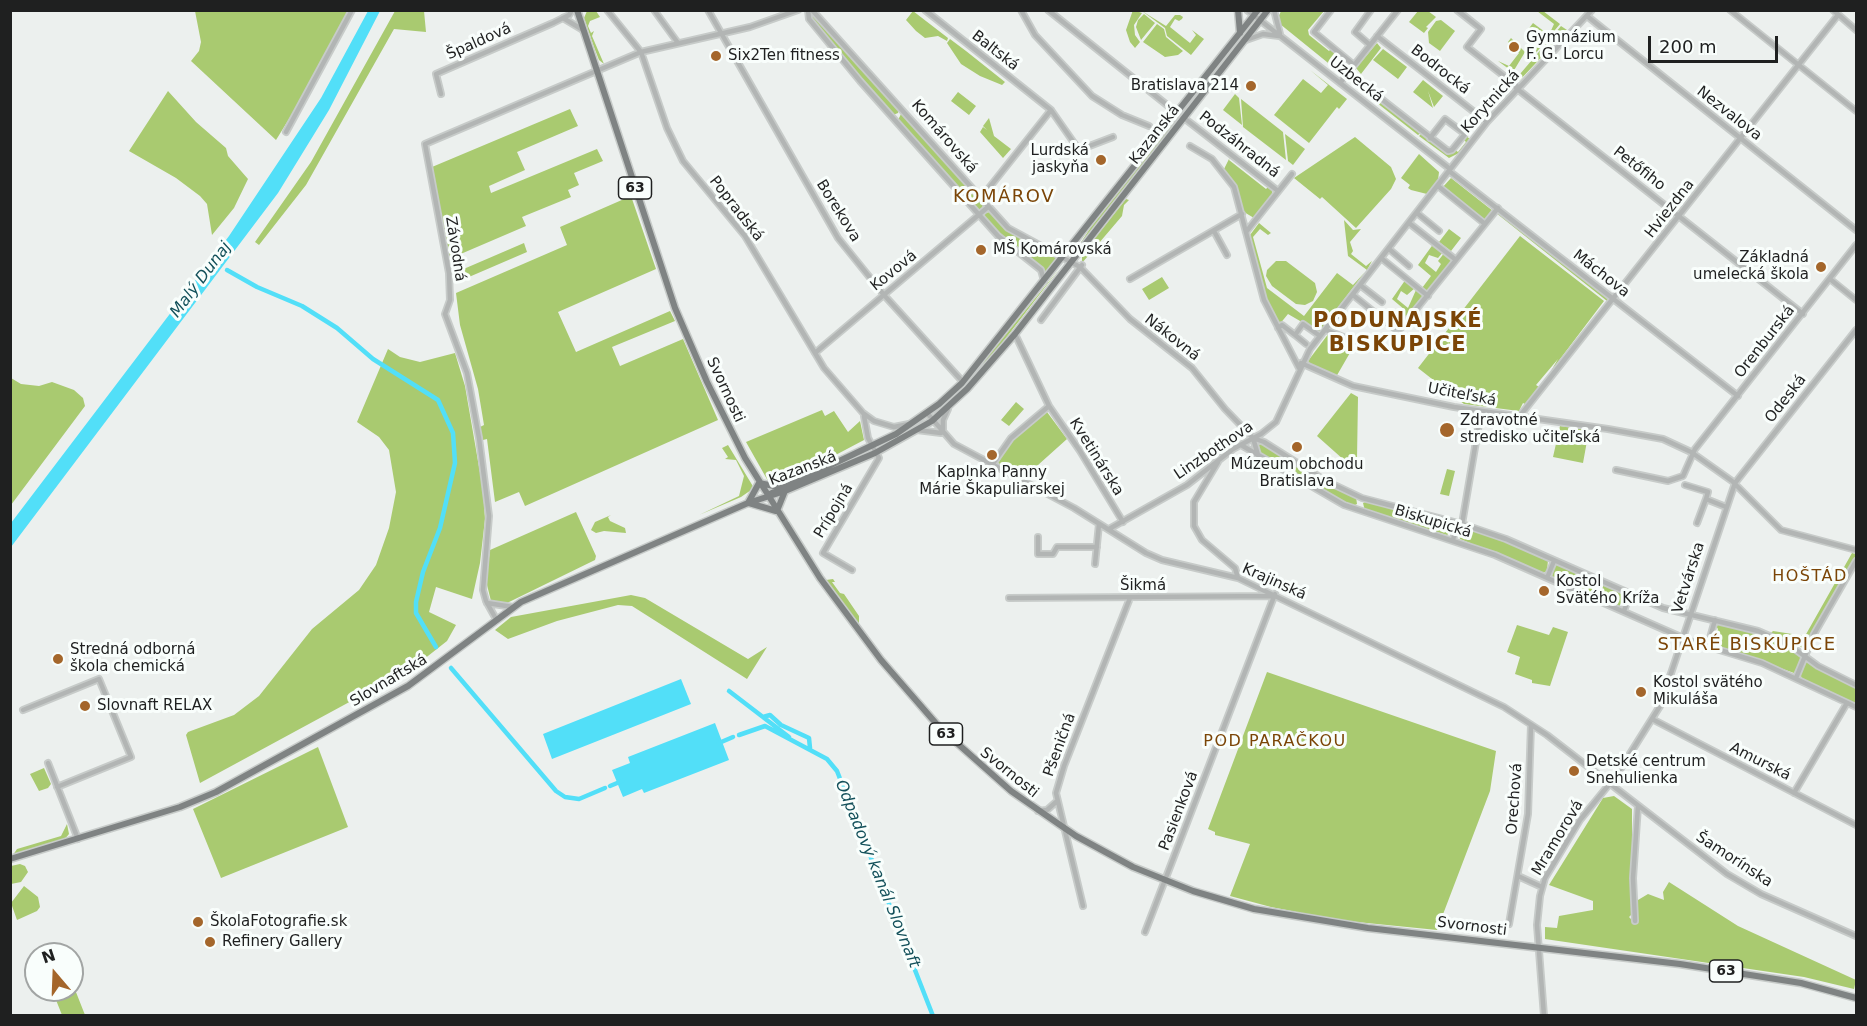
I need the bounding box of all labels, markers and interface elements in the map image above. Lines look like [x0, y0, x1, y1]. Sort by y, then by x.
street label: Špaldová [444, 20, 514, 64]
scale bar [1651, 24, 1782, 62]
street label: Baltská [968, 27, 1022, 75]
place label: Gymnázium F. G. Lorcu [1526, 29, 1616, 64]
text: 200 m [1659, 36, 1717, 57]
marker: Gymnázium F. G. Lorcu [1507, 40, 1521, 54]
street label: Bodrocká [1407, 41, 1473, 99]
place label: Six2Ten fitness [728, 47, 840, 65]
marker: Six2Ten fitness [709, 49, 723, 63]
street label: Uzbecká [1325, 53, 1387, 107]
street label: Korytnická [1458, 67, 1524, 137]
place label: Bratislava 214 [1131, 77, 1239, 95]
marker: Bratislava 214 [1244, 79, 1258, 93]
street label: Nezvalova [1693, 83, 1765, 145]
street label: Komárovská [907, 97, 981, 177]
street label: Kazanská [1126, 102, 1184, 168]
street label: Podzáhradná [1195, 108, 1283, 182]
place label: Lurdská jaskyňa [1031, 142, 1089, 177]
street label: Petőfiho [1609, 143, 1669, 195]
marker: Lurdská jaskyňa [1094, 153, 1108, 167]
street label: Popradská [705, 173, 767, 245]
street label: Hviezdna [1641, 176, 1699, 242]
road number: 63 [618, 177, 652, 199]
street label: Borekova [812, 177, 864, 245]
district label: KOMÁROV [953, 186, 1055, 208]
street label: Závodná [441, 215, 469, 283]
water label: Malý Dunaj [166, 238, 236, 322]
place label: MŠ Komárovská [993, 241, 1112, 259]
marker: MŠ Komárovská [974, 243, 988, 257]
street label: Máchova [1569, 246, 1633, 302]
street label: Kovová [867, 247, 921, 295]
place label: Základná umelecká škola [1693, 249, 1809, 284]
marker: Základná umelecká škola [1814, 260, 1828, 274]
street label: Orenburská [1731, 302, 1799, 382]
district label: PODUNAJSKÉ BISKUPICE [1313, 309, 1483, 359]
street label: Nákovná [1141, 311, 1203, 365]
street label: Svornosti [702, 354, 748, 426]
street label: Odeská [1762, 371, 1810, 427]
street label: Učiteľská [1426, 380, 1498, 410]
place label: Zdravotné stredisko učiteľská [1460, 412, 1600, 447]
street label: Kvetinárska [1065, 415, 1127, 499]
street label: Linzbothova [1171, 418, 1257, 484]
marker: Zdravotné stredisko učiteľská [1438, 421, 1456, 439]
marker: Múzeum obchodu Bratislava [1290, 440, 1304, 454]
street label: Kazanská [767, 448, 839, 490]
marker: Kaplnka Panny Márie Škapuliarskej [985, 448, 999, 462]
place label: Múzeum obchodu Bratislava [1230, 456, 1364, 491]
place label: Kaplnka Panny Márie Škapuliarskej [919, 464, 1065, 499]
street label: Prípojná [811, 480, 857, 542]
street label: Biskupická [1392, 502, 1474, 542]
street label: Vetvárska [1669, 540, 1709, 616]
street label: Krajinská [1239, 560, 1309, 604]
district label: HOŠTÁD [1772, 567, 1848, 587]
place label: Kostol Svätého Kríža [1556, 573, 1659, 608]
street label: Šikmá [1120, 577, 1166, 595]
marker: Kostol Svätého Kríža [1537, 584, 1551, 598]
district label: STARÉ BISKUPICE [1657, 634, 1837, 656]
place label: Stredná odborná škola chemická [70, 641, 195, 676]
street label: Slovnaftská [347, 651, 431, 711]
marker: Stredná odborná škola chemická [51, 652, 65, 666]
place label: Kostol svätého Mikuláša [1653, 674, 1763, 709]
marker: Kostol svätého Mikuláša [1634, 685, 1648, 699]
place label: Slovnaft RELAX [97, 697, 212, 715]
marker: Slovnaft RELAX [78, 699, 92, 713]
street label: Pšeničná [1040, 711, 1080, 779]
road number: 63 [930, 723, 962, 745]
district label: POD PARAČKOU [1203, 732, 1347, 752]
street label: Amurská [1727, 739, 1793, 785]
street label: Svornosti [976, 744, 1042, 802]
place label: Detské centrum Snehulienka [1586, 753, 1706, 788]
street label: Orechová [1504, 763, 1526, 835]
marker: Detské centrum Snehulienka [1567, 764, 1581, 778]
street label: Pasienková [1156, 769, 1202, 853]
water label: Odpadový kanál Slovnaft [830, 777, 924, 971]
street label: Mramorová [1528, 797, 1588, 879]
street label: Šamorínska [1692, 829, 1776, 891]
place label: ŠkolaFotografie.sk [210, 913, 347, 931]
street label: Svornosti [1436, 914, 1508, 940]
marker: ŠkolaFotografie.sk [191, 915, 205, 929]
place label: Refinery Gallery [222, 933, 342, 951]
marker: Refinery Gallery [203, 935, 217, 949]
north arrow [24, 942, 84, 1002]
text: N [39, 945, 58, 968]
road number: 63 [1710, 960, 1742, 982]

